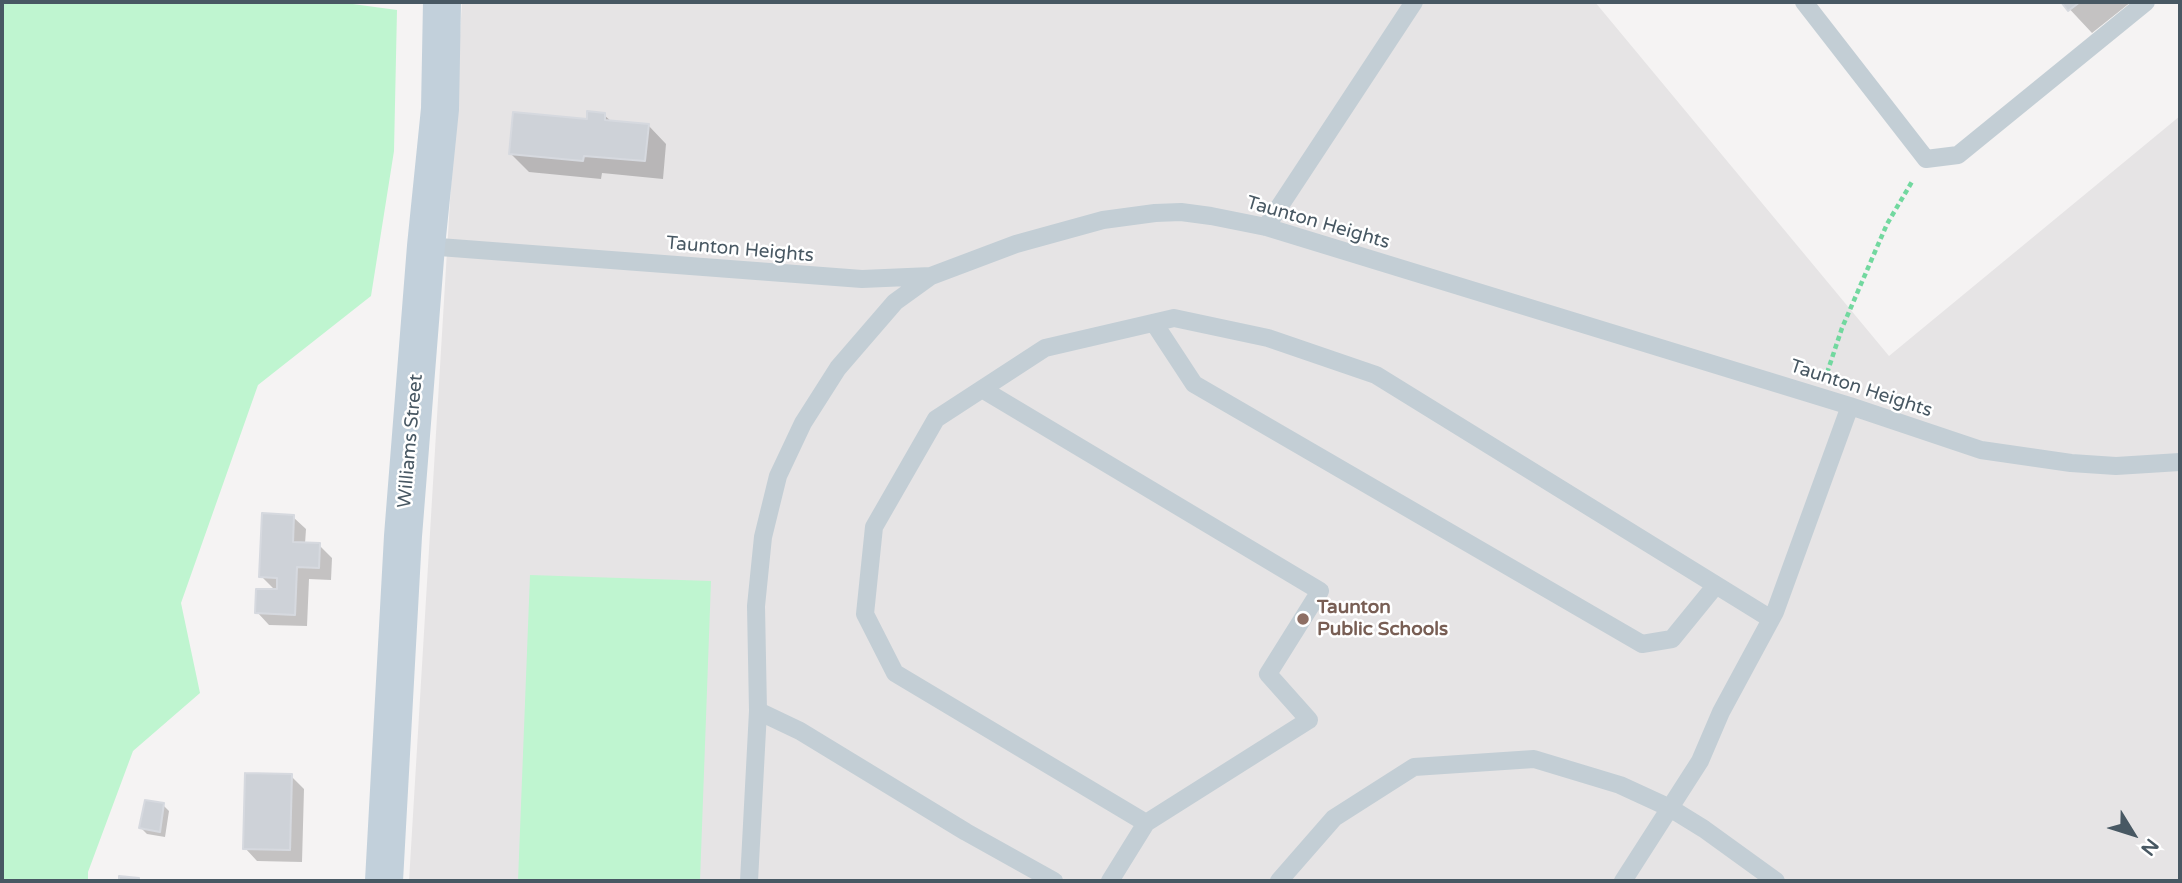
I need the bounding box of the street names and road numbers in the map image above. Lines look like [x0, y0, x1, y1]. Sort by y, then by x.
street label: Taunton Heights [1244, 192, 1392, 254]
street label: Taunton Heights [665, 232, 815, 268]
street label: Taunton Heights [1787, 355, 1935, 423]
street label: Williams Street [394, 373, 428, 509]

